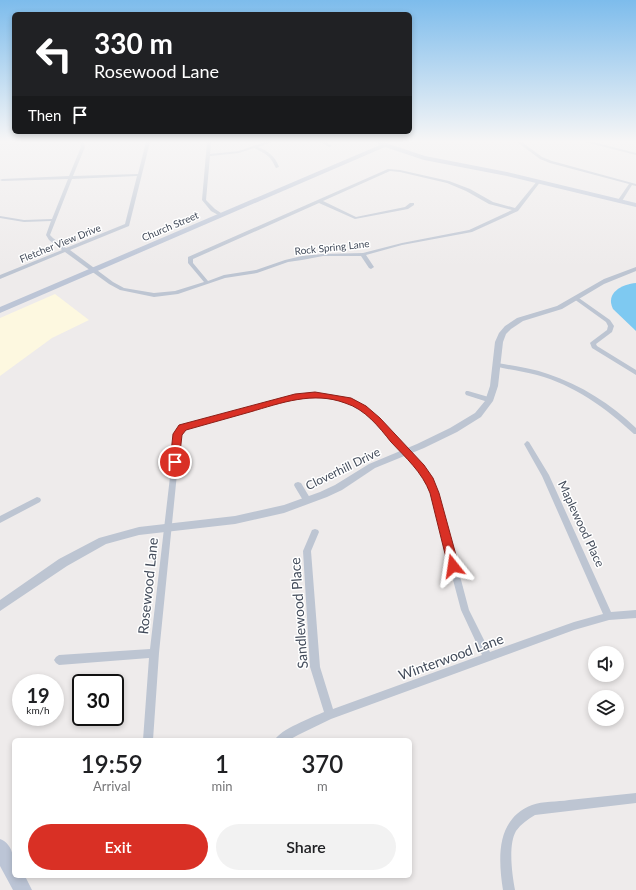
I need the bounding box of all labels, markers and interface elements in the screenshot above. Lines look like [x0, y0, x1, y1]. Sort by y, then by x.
text: 330 m [94, 26, 173, 60]
icon: left [28, 28, 80, 80]
text: Rosewood Lane [94, 60, 219, 82]
icon: arrive [69, 104, 91, 126]
text: Then [28, 106, 61, 124]
street label: Church Street [140, 208, 201, 243]
street label: Fletcher View Drive [18, 221, 102, 265]
street label: Rock Spring Lane [294, 237, 370, 257]
street label: Cloverhill Drive [303, 444, 383, 493]
pin [158, 445, 192, 479]
icon: arrive [164, 451, 186, 473]
street label: Maplewood Place [555, 478, 608, 569]
street label: Rosewood Lane [134, 537, 161, 635]
position arrow [432, 545, 474, 587]
street label: Sandlewood Place [286, 557, 311, 669]
street label: Winterwood Lane [396, 630, 506, 683]
map controls [588, 646, 624, 726]
button: sound [588, 646, 624, 682]
speed limit sign: 30 [72, 674, 124, 726]
text: 19 [26, 683, 50, 707]
button: layers [588, 690, 624, 726]
text: km/h [26, 704, 50, 716]
text: 19:59 [81, 749, 143, 778]
text: 1 [215, 749, 229, 778]
text: 370 [301, 749, 343, 778]
text: Arrival [93, 778, 130, 794]
text: min [211, 778, 233, 794]
text: m [317, 778, 328, 794]
button: Exit [28, 824, 208, 870]
button: Share [216, 824, 396, 870]

